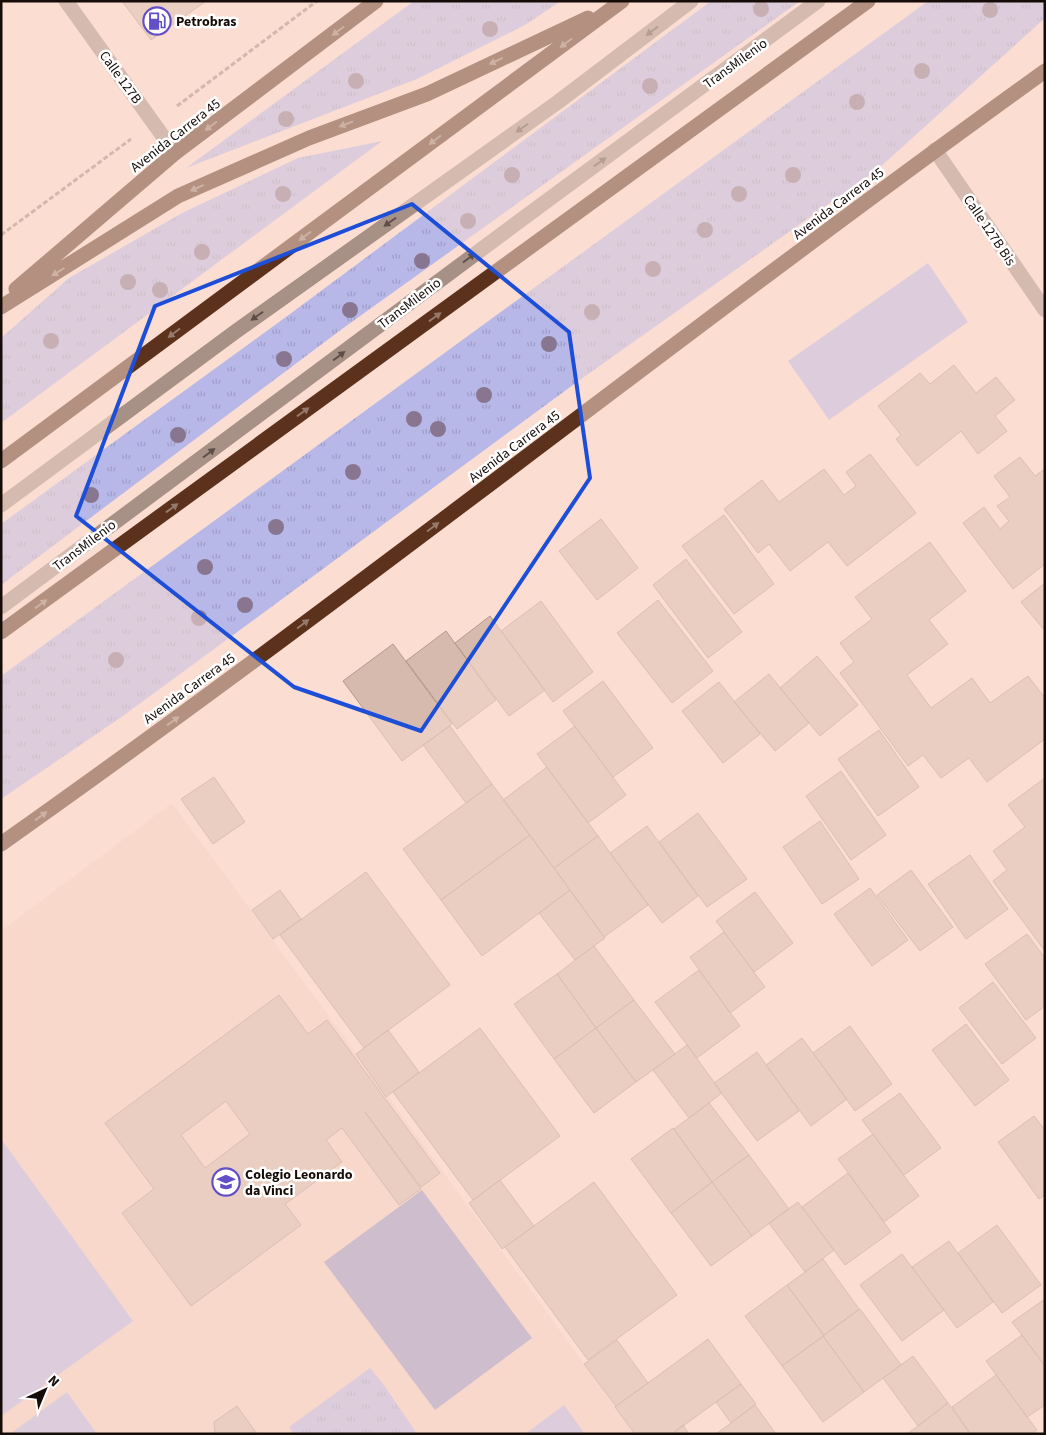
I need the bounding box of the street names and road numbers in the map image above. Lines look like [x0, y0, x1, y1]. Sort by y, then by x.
street label: TransMilenio [699, 34, 772, 94]
street label: Calle 127B [94, 47, 146, 108]
street label: Avenida Carrera 45 [126, 94, 225, 177]
street label: Avenida Carrera 45 [789, 163, 888, 245]
street label: Calle 127B Bis [958, 191, 1020, 270]
street label: TransMilenio [374, 273, 445, 334]
street label: Avenida Carrera 45 [465, 406, 564, 488]
street label: TransMilenio [49, 515, 120, 576]
street label: Avenida Carrera 45 [139, 649, 240, 729]

